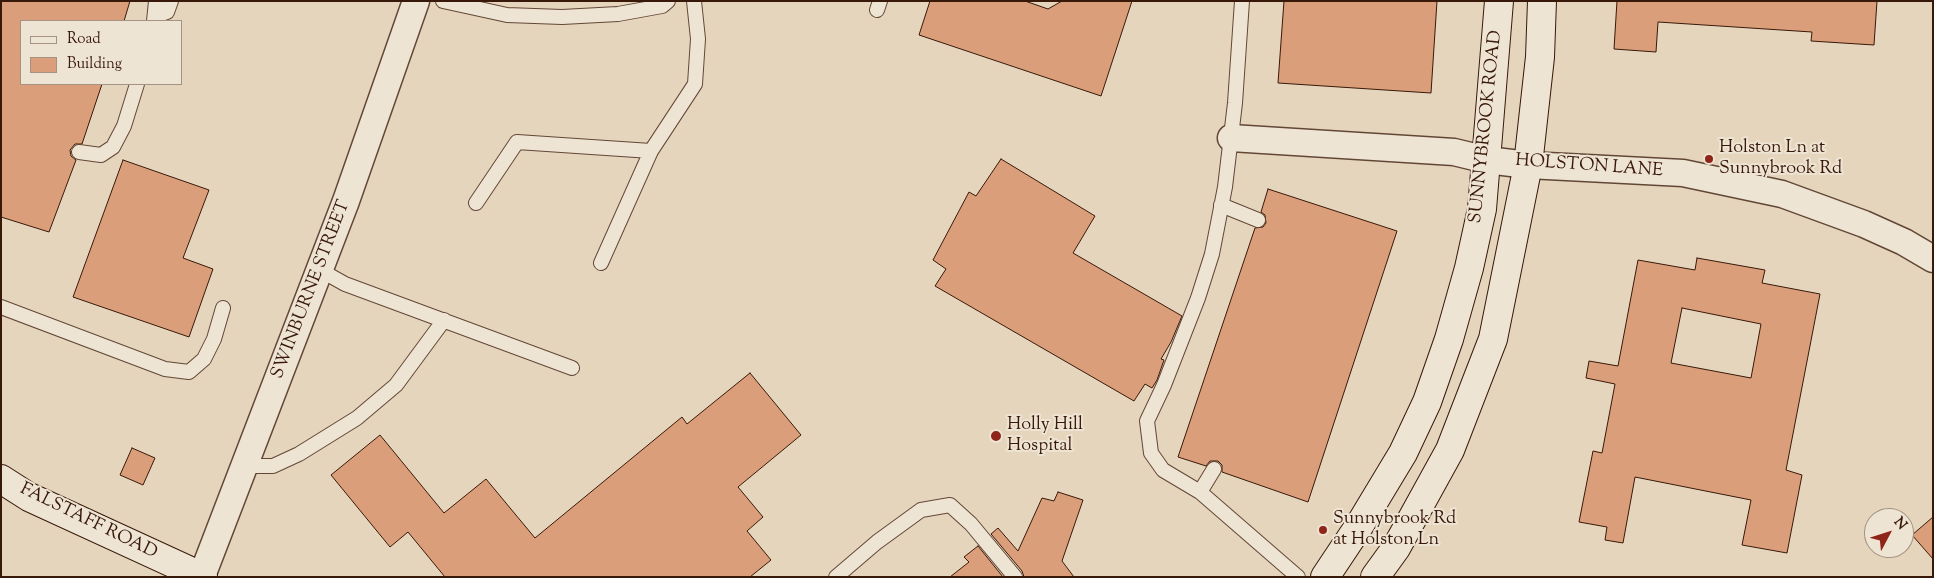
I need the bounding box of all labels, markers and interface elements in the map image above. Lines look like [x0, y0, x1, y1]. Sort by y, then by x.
legend [20, 20, 182, 85]
text: Road [67, 29, 101, 50]
street label: SUNNYBROOK ROAD [1466, 29, 1508, 225]
text: Building [67, 54, 122, 75]
place label: Holston Ln at Sunnybrook Rd [1719, 138, 1842, 180]
street label: HOLSTON LANE [1515, 151, 1663, 183]
marker: Holston Ln at Sunnybrook Rd [1703, 153, 1715, 165]
street label: SWINBURNE STREET [268, 198, 356, 382]
place label: Holly Hill Hospital [1007, 415, 1083, 458]
marker: Holly Hill Hospital [989, 429, 1003, 443]
street label: FALSTAFF ROAD [16, 479, 160, 565]
north arrow [1864, 508, 1914, 558]
place label: Sunnybrook Rd at Holston Ln [1333, 509, 1456, 552]
text: N [1888, 513, 1911, 535]
marker: Sunnybrook Rd at Holston Ln [1317, 524, 1329, 536]

